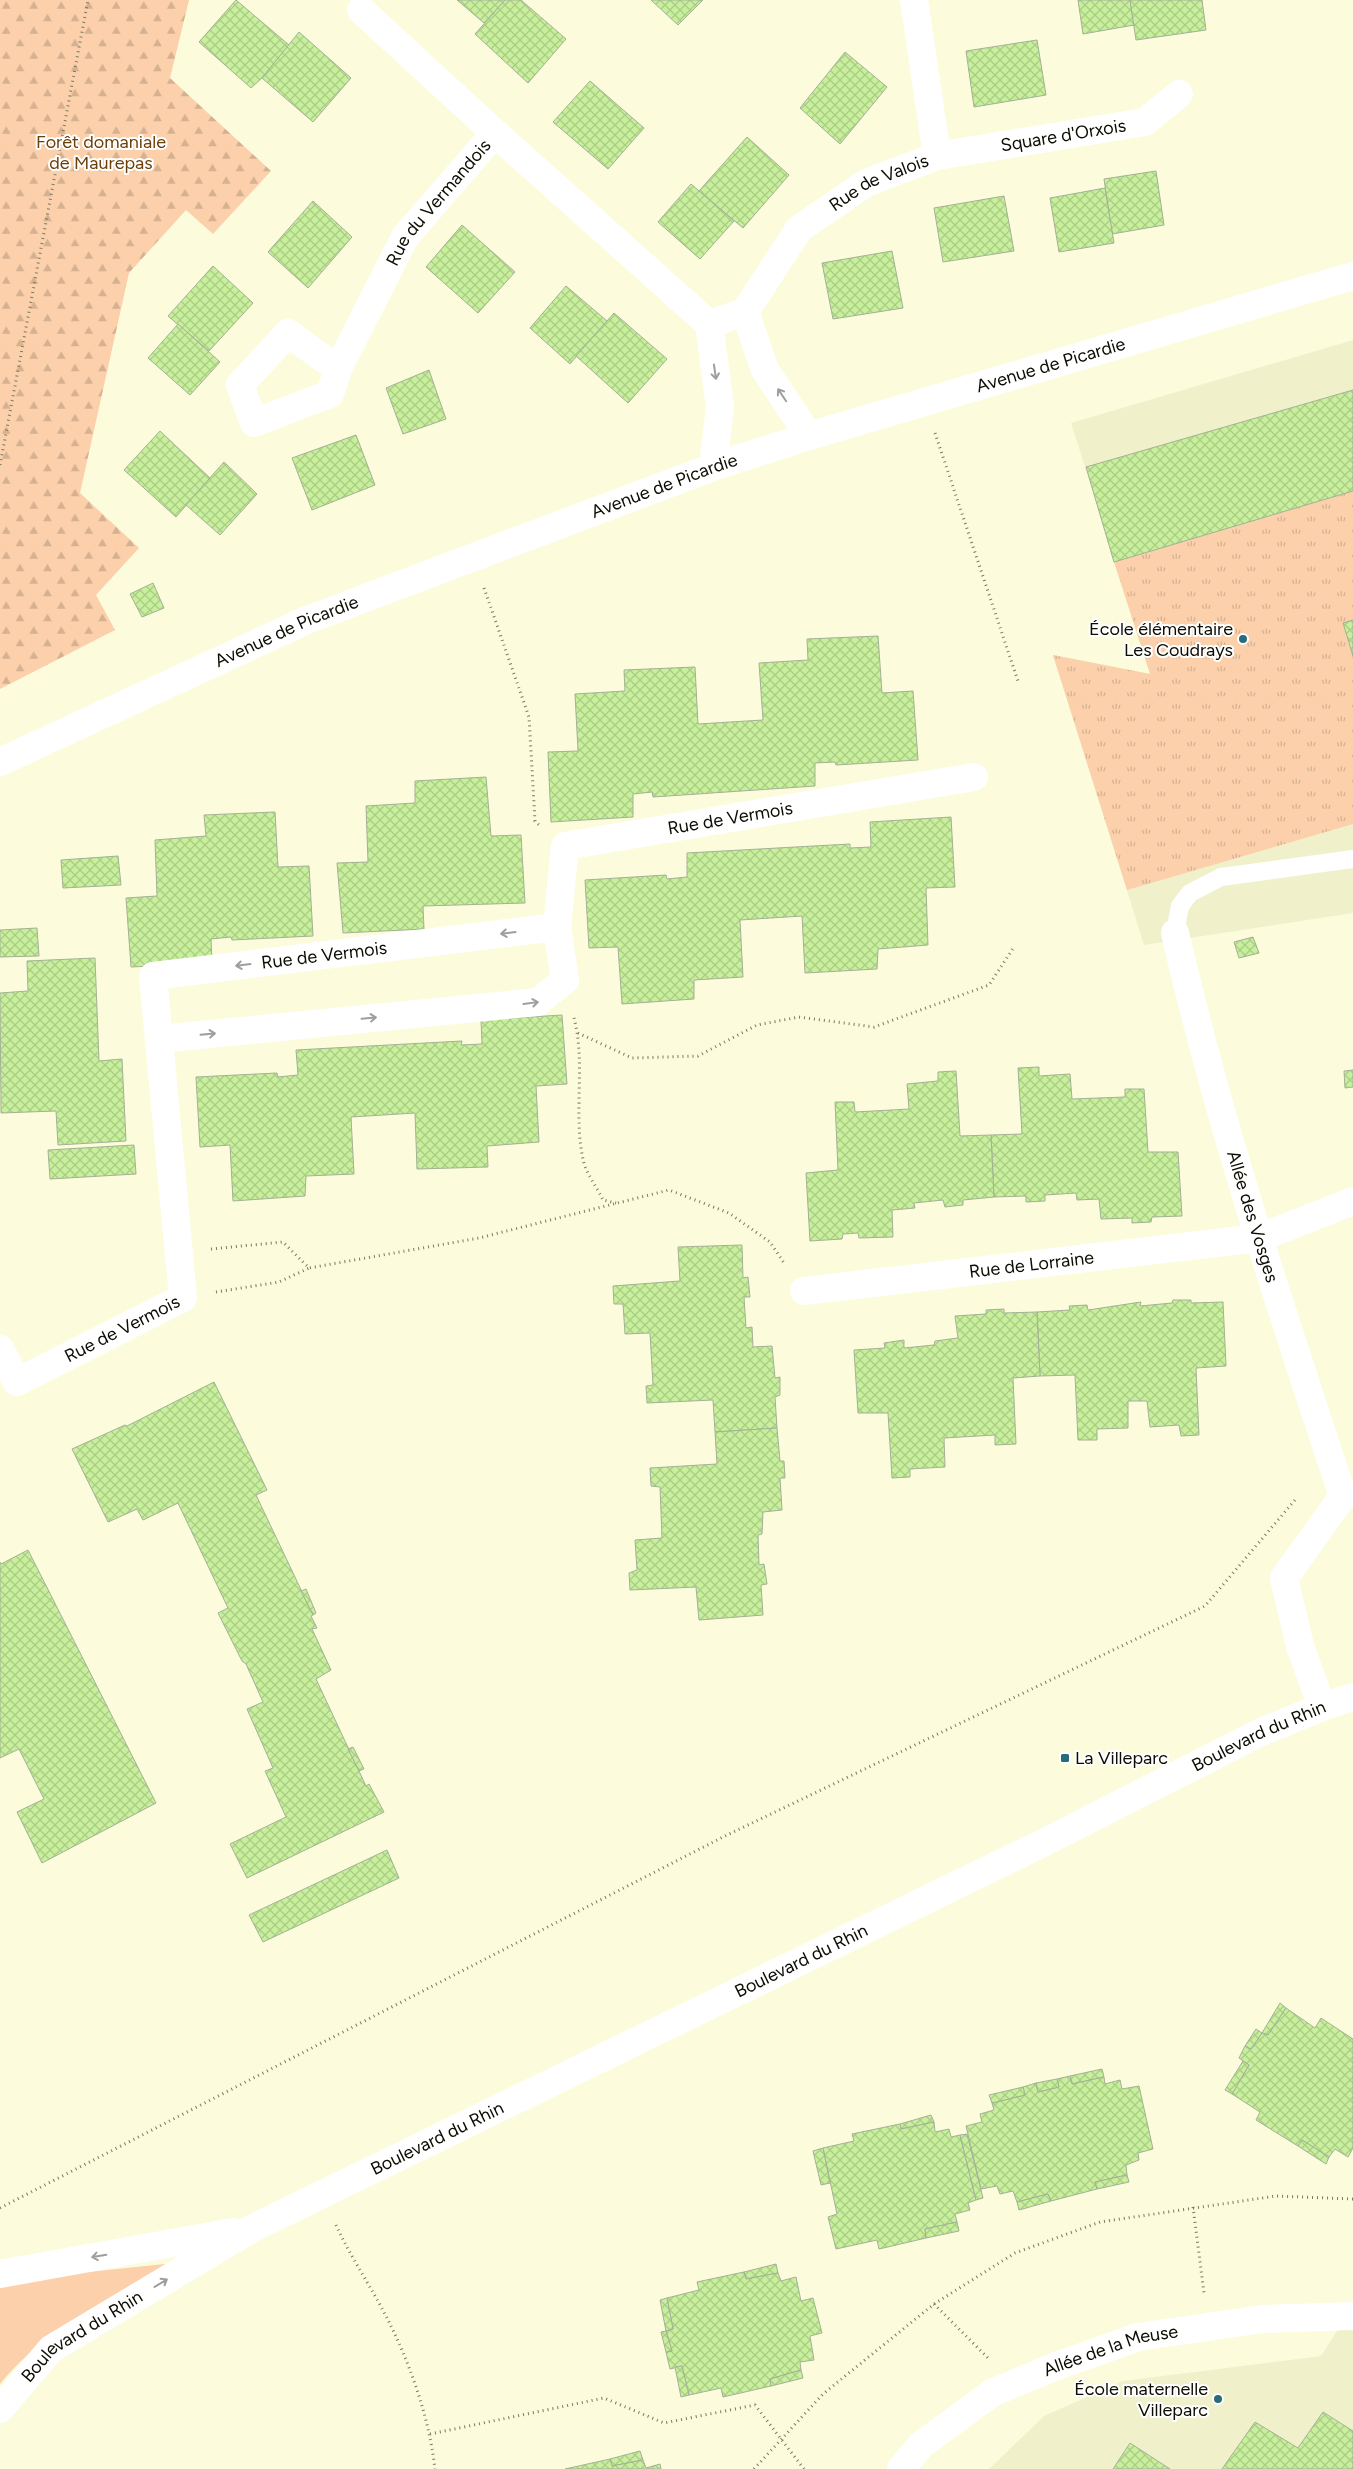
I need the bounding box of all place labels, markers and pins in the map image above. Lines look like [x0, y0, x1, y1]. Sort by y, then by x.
place label: École élémentaire Les Coudrays [1089, 618, 1233, 661]
marker: École élémentaire Les Coudrays [1237, 633, 1249, 645]
place label: La Villeparc [1075, 1747, 1168, 1769]
marker: La Villeparc [1059, 1752, 1071, 1764]
place label: École maternelle Villeparc [1074, 2378, 1208, 2421]
marker: École maternelle Villeparc [1212, 2393, 1224, 2405]

